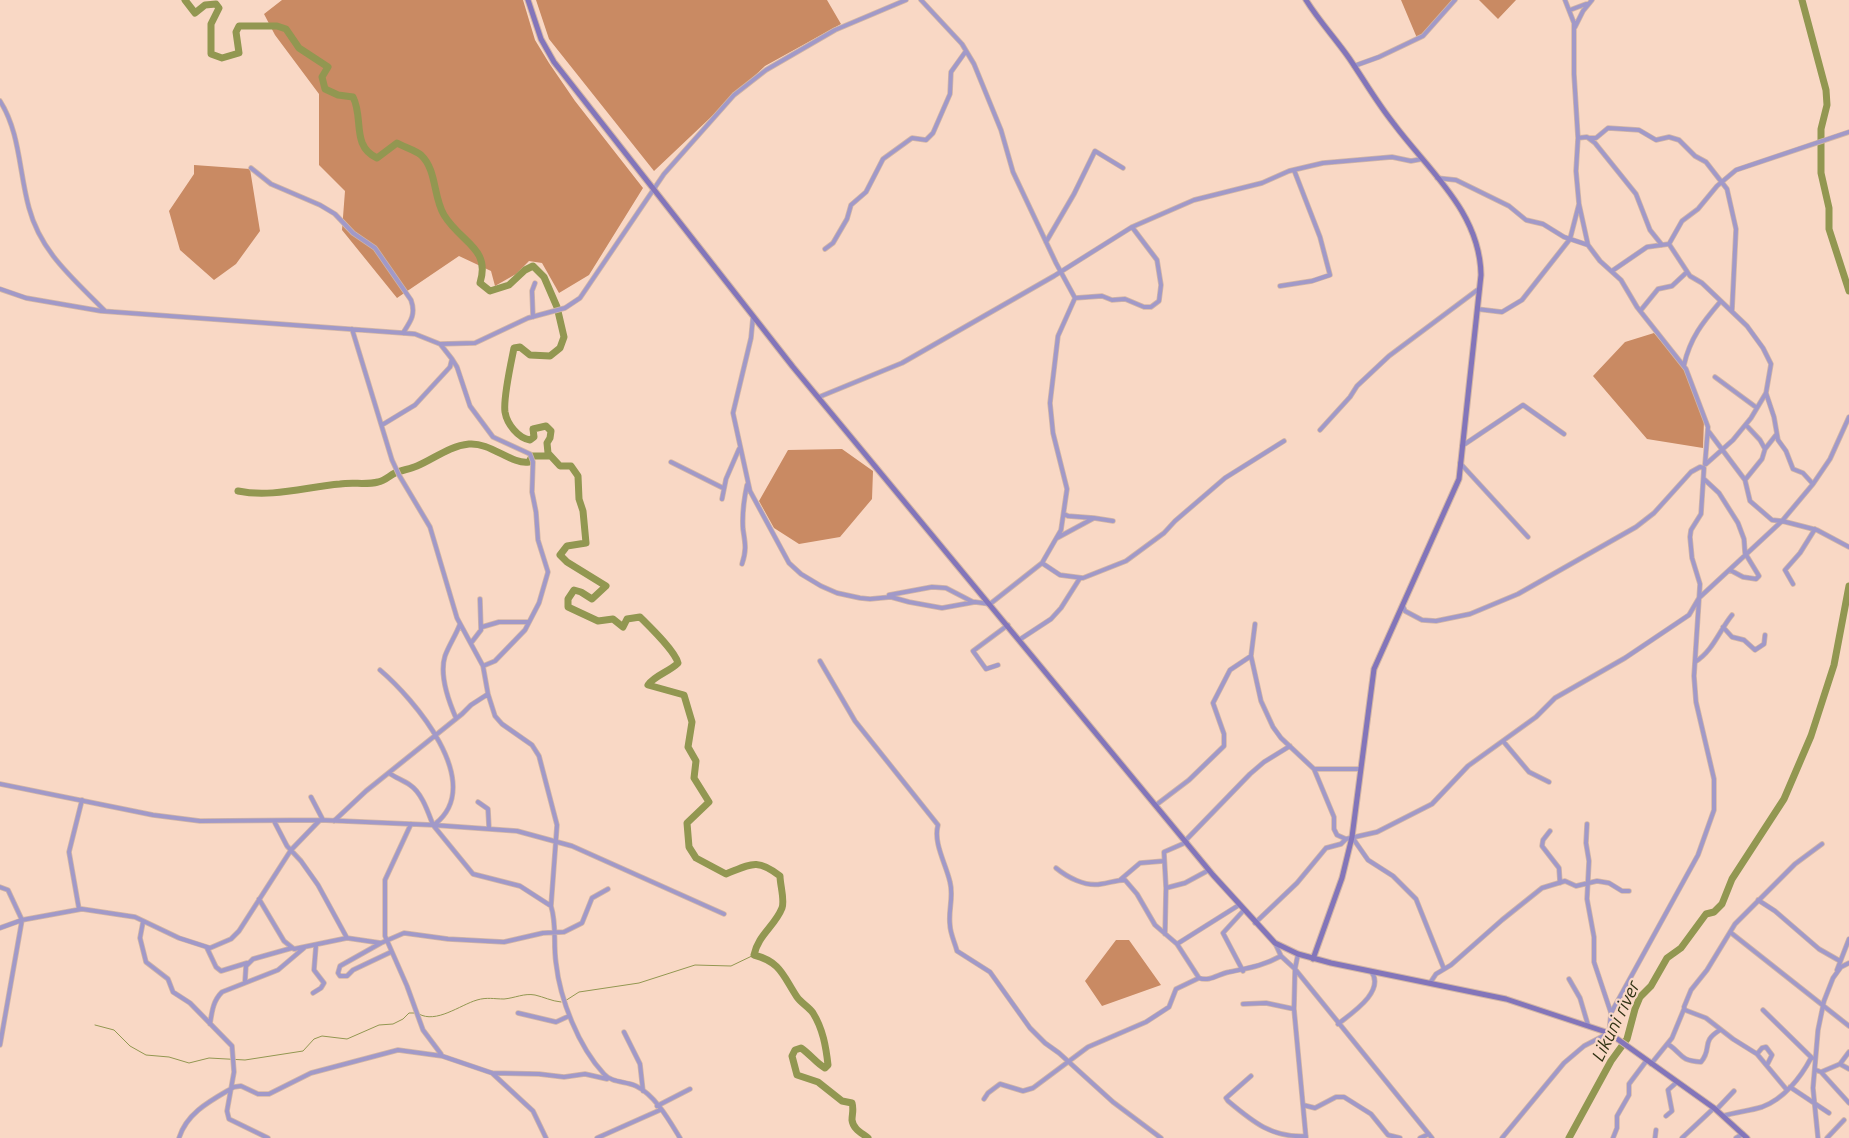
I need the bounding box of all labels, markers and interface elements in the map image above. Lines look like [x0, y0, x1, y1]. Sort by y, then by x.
water label: Likuni river [1587, 977, 1645, 1065]

